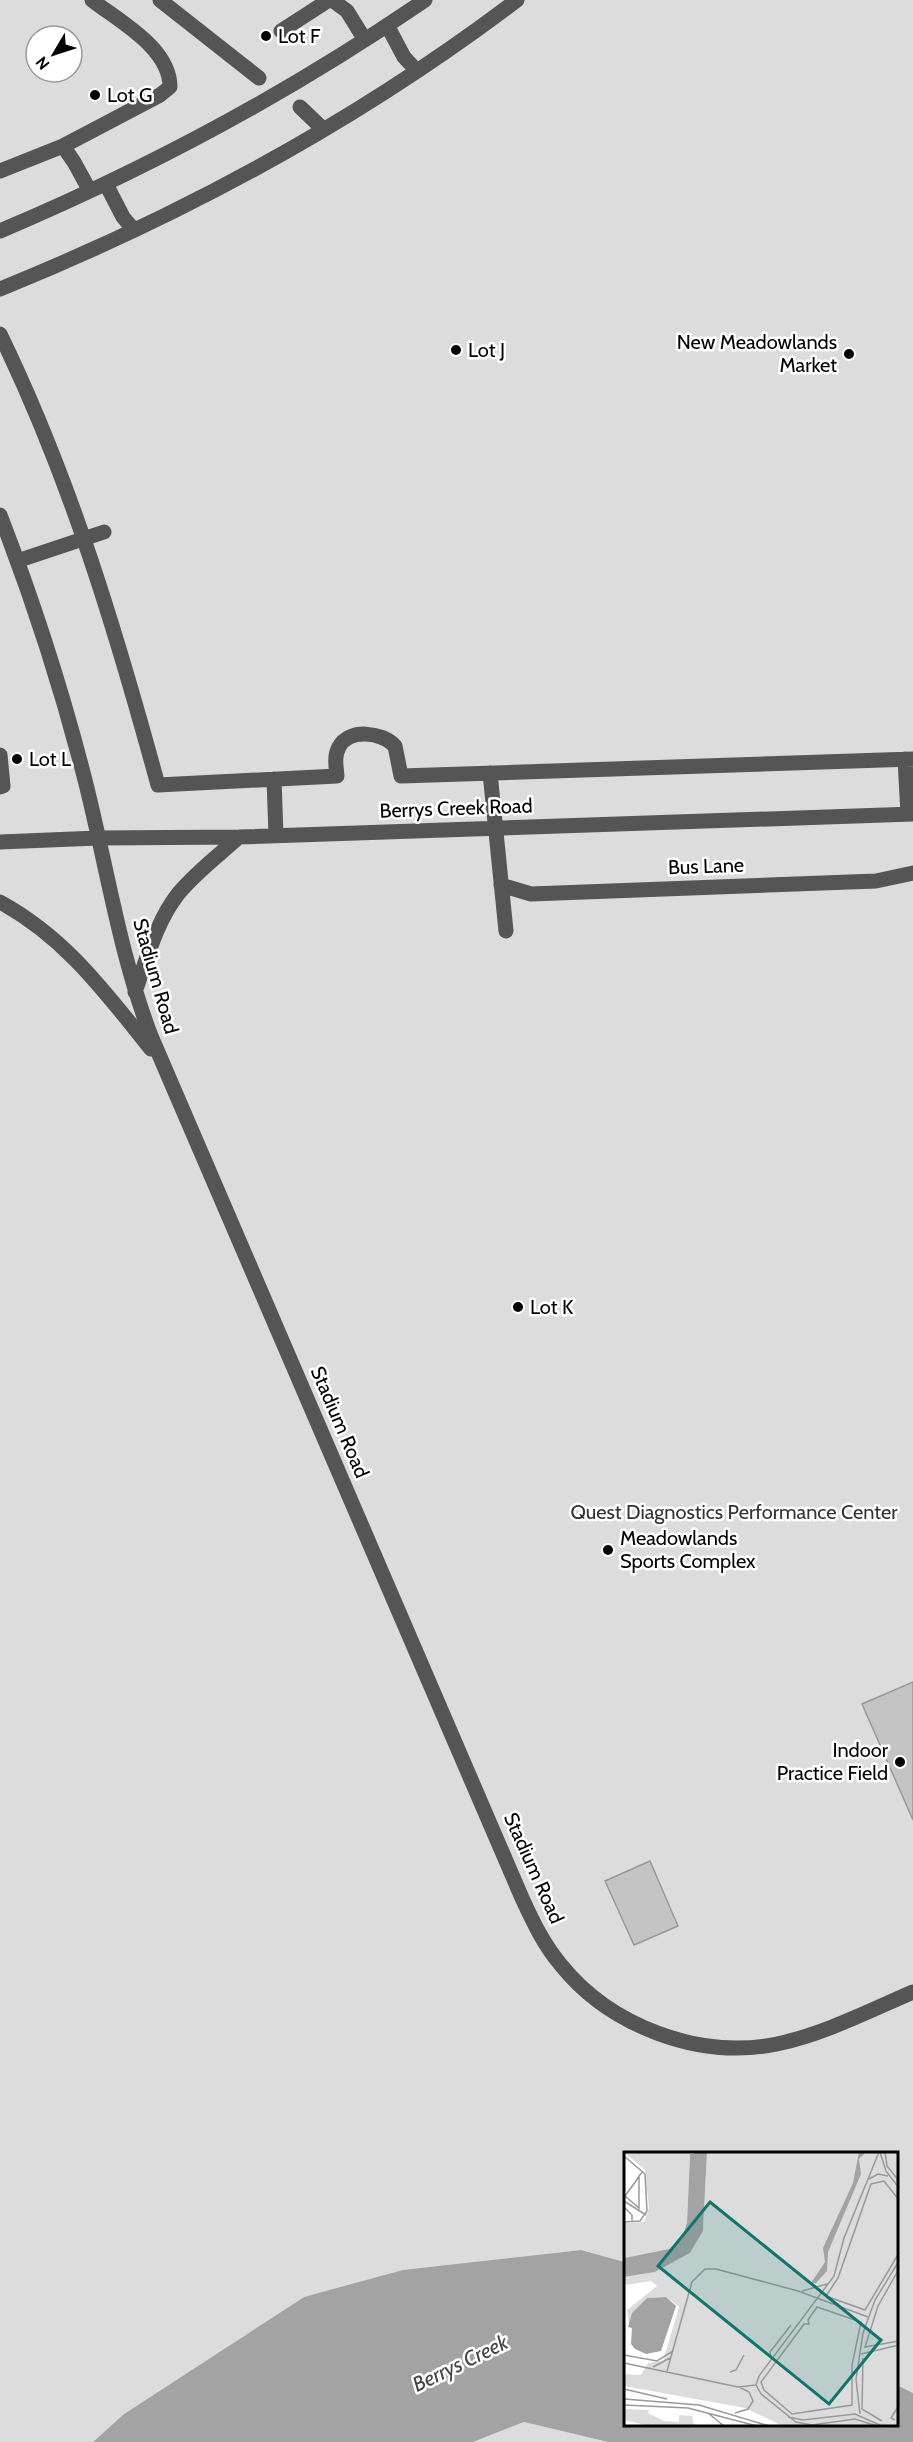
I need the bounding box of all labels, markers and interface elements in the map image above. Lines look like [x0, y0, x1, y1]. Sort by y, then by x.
north arrow [24, 24, 84, 84]
place label: Lot F [278, 24, 321, 48]
marker: Lot F [259, 29, 273, 43]
text: N [32, 53, 54, 73]
place label: Lot G [107, 83, 152, 107]
marker: Lot G [88, 88, 102, 102]
place label: New Meadowlands Market [677, 330, 837, 377]
place label: Lot J [468, 338, 505, 362]
marker: Lot J [449, 343, 463, 357]
marker: New Meadowlands Market [842, 347, 856, 361]
place label: Lot L [29, 747, 71, 771]
marker: Lot L [10, 752, 24, 766]
street label: Berrys Creek Road [379, 793, 533, 823]
street label: Bus Lane [668, 853, 744, 879]
street label: Stadium Road [128, 916, 184, 1036]
place label: Lot K [530, 1295, 574, 1319]
marker: Lot K [511, 1300, 525, 1314]
street label: Stadium Road [306, 1363, 374, 1481]
park label: Quest Diagnostics Performance Center [570, 1500, 898, 1524]
place label: Meadowlands Sports Complex [620, 1526, 756, 1573]
marker: Meadowlands Sports Complex [601, 1543, 615, 1557]
place label: Indoor Practice Field [777, 1738, 889, 1785]
marker: Indoor Practice Field [893, 1755, 907, 1769]
street label: Stadium Road [499, 1809, 569, 1927]
inset map [624, 2152, 898, 2427]
water label: Berrys Creek [408, 2329, 513, 2397]

